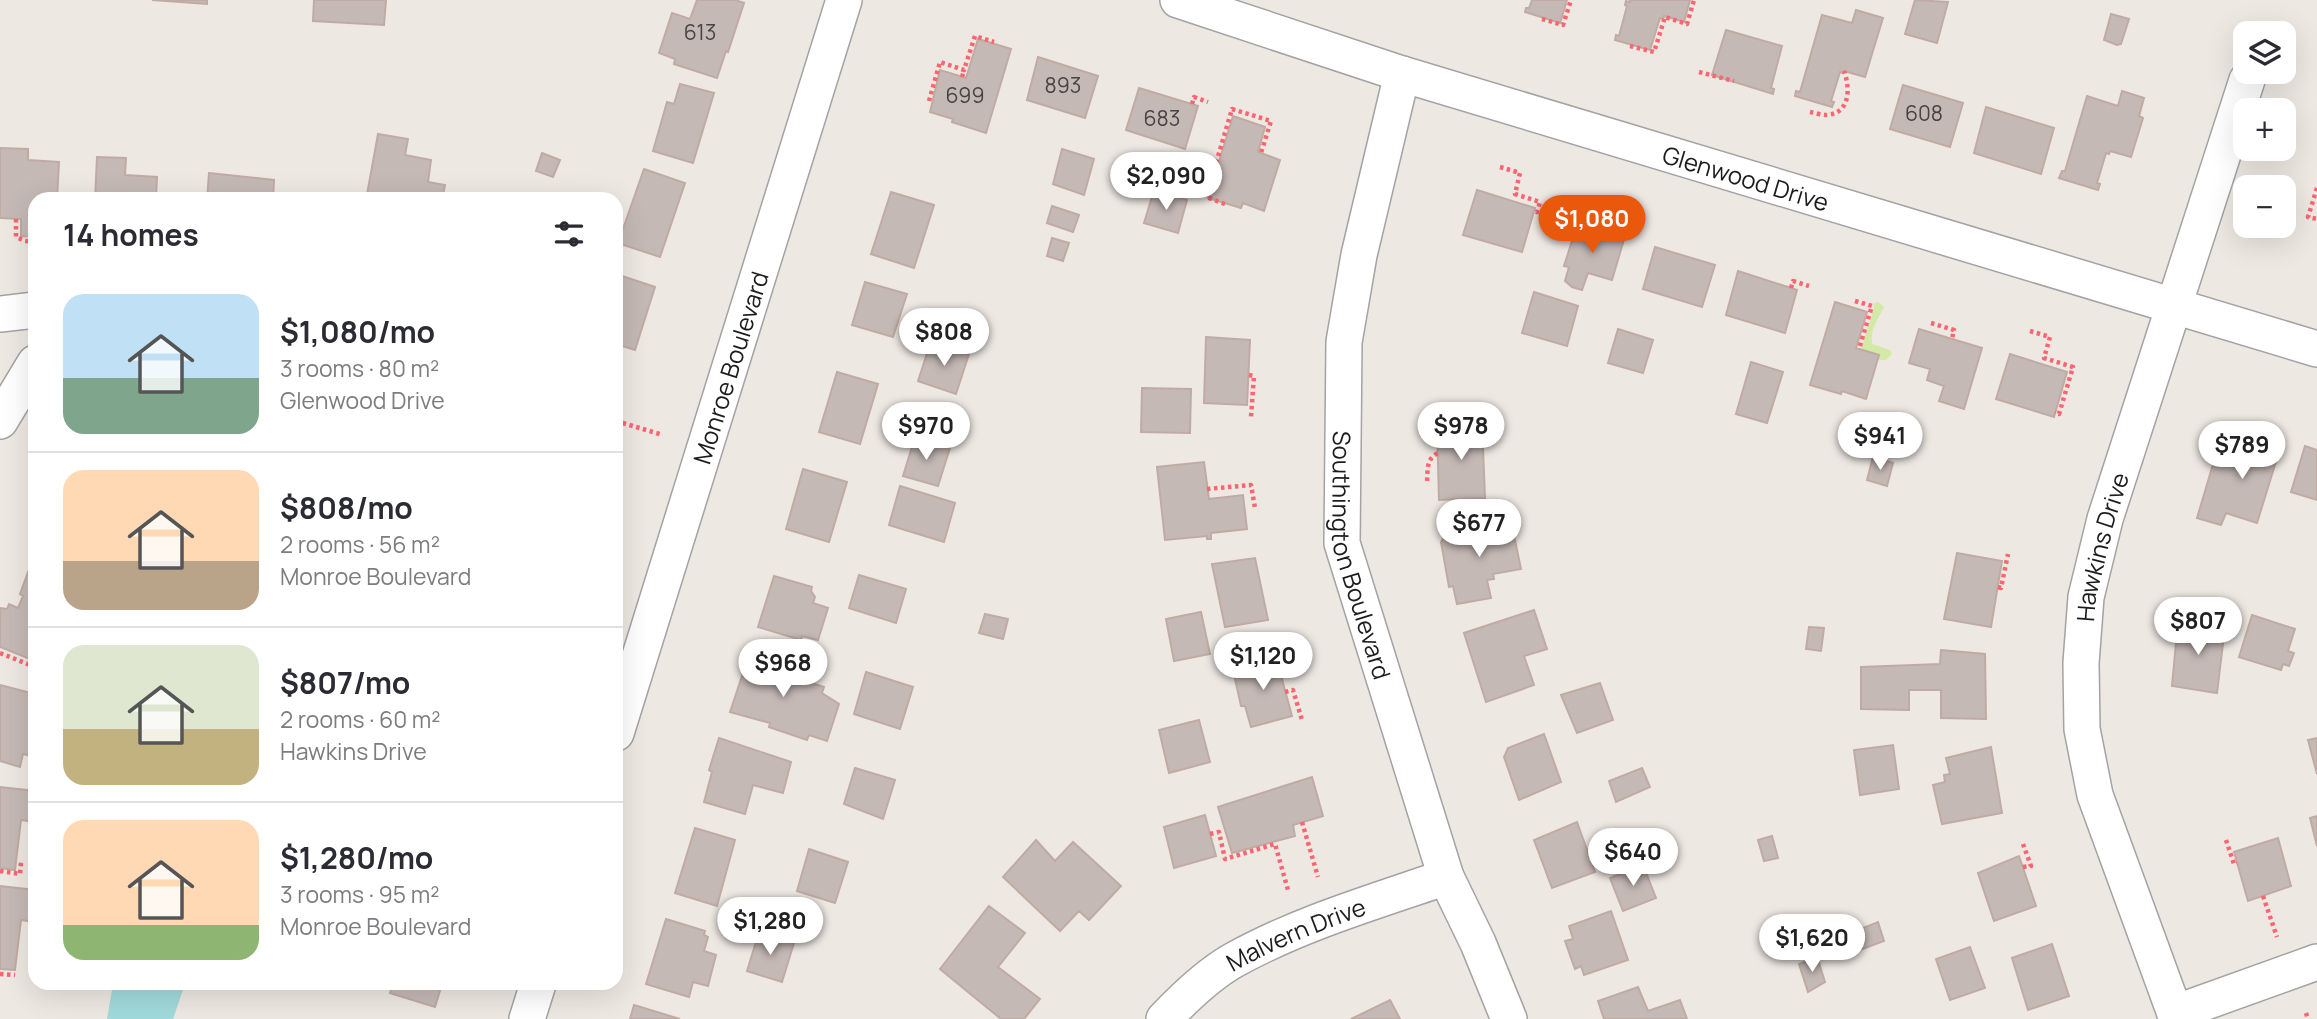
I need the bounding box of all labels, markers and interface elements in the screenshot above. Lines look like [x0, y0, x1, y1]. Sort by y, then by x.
house number: 613 [684, 18, 716, 46]
map controls [2233, 21, 2296, 238]
button: layers [2233, 21, 2296, 84]
house number: 893 [1045, 71, 1081, 99]
house number: 699 [946, 81, 984, 109]
button: + [2233, 98, 2296, 161]
house number: 608 [1905, 99, 1943, 127]
house number: 683 [1144, 104, 1180, 132]
street label: Glenwood Drive [1659, 137, 1833, 218]
pin: $2,090 [1109, 152, 1223, 212]
text: $2,090 [1126, 159, 1206, 191]
button: − [2233, 175, 2296, 238]
pin: $1,080 [1535, 196, 1649, 255]
text: $1,080 [1555, 202, 1629, 234]
text: 14 homes [63, 214, 199, 255]
icon: filters [550, 215, 588, 253]
street label: Monroe Boulevard [684, 267, 775, 468]
pin: $808 [903, 308, 985, 368]
text: $1,080/mo [280, 311, 435, 352]
text: $808 [915, 315, 973, 347]
icon: home [119, 322, 203, 406]
text: 3 rooms · 80 m² [280, 352, 439, 384]
text: Glenwood Drive [280, 384, 445, 416]
pin: $970 [885, 402, 967, 462]
pin: $978 [1420, 402, 1502, 462]
text: $970 [898, 409, 954, 441]
text: $978 [1433, 409, 1489, 441]
pin: $941 [1839, 412, 1921, 472]
text: $941 [1854, 419, 1906, 451]
pin: $789 [2201, 421, 2283, 481]
text: $789 [2214, 428, 2270, 460]
street label: Southington Boulevard [1326, 431, 1400, 683]
street label: Hawkins Drive [2068, 468, 2136, 623]
text: $808/mo [280, 487, 413, 528]
icon: home [119, 498, 203, 582]
pin: $677 [1438, 500, 1520, 559]
text: $677 [1452, 506, 1506, 538]
text: 2 rooms · 56 m² [280, 528, 440, 560]
text: Monroe Boulevard [280, 560, 472, 592]
pin: $807 [2157, 598, 2239, 657]
text: $807 [2170, 604, 2226, 636]
pin: $1,120 [1206, 632, 1320, 692]
text: $1,120 [1230, 639, 1296, 671]
pin: $968 [742, 640, 824, 699]
text: $968 [754, 646, 812, 678]
text: $807/mo [280, 662, 410, 703]
icon: home [119, 673, 203, 757]
text: 2 rooms · 60 m² [280, 703, 441, 735]
text: Hawkins Drive [280, 735, 427, 767]
pin: $640 [1592, 828, 1674, 888]
text: $640 [1604, 835, 1662, 867]
text: $1,280/mo [280, 837, 433, 878]
icon: home [119, 848, 203, 932]
text: 3 rooms · 95 m² [280, 878, 439, 910]
street label: Malvern Drive [1220, 889, 1370, 978]
pin: $1,280 [713, 898, 827, 957]
text: $1,280 [733, 904, 807, 936]
text: Monroe Boulevard [280, 910, 472, 942]
pin: $1,620 [1755, 914, 1869, 974]
text: $1,620 [1775, 921, 1849, 953]

